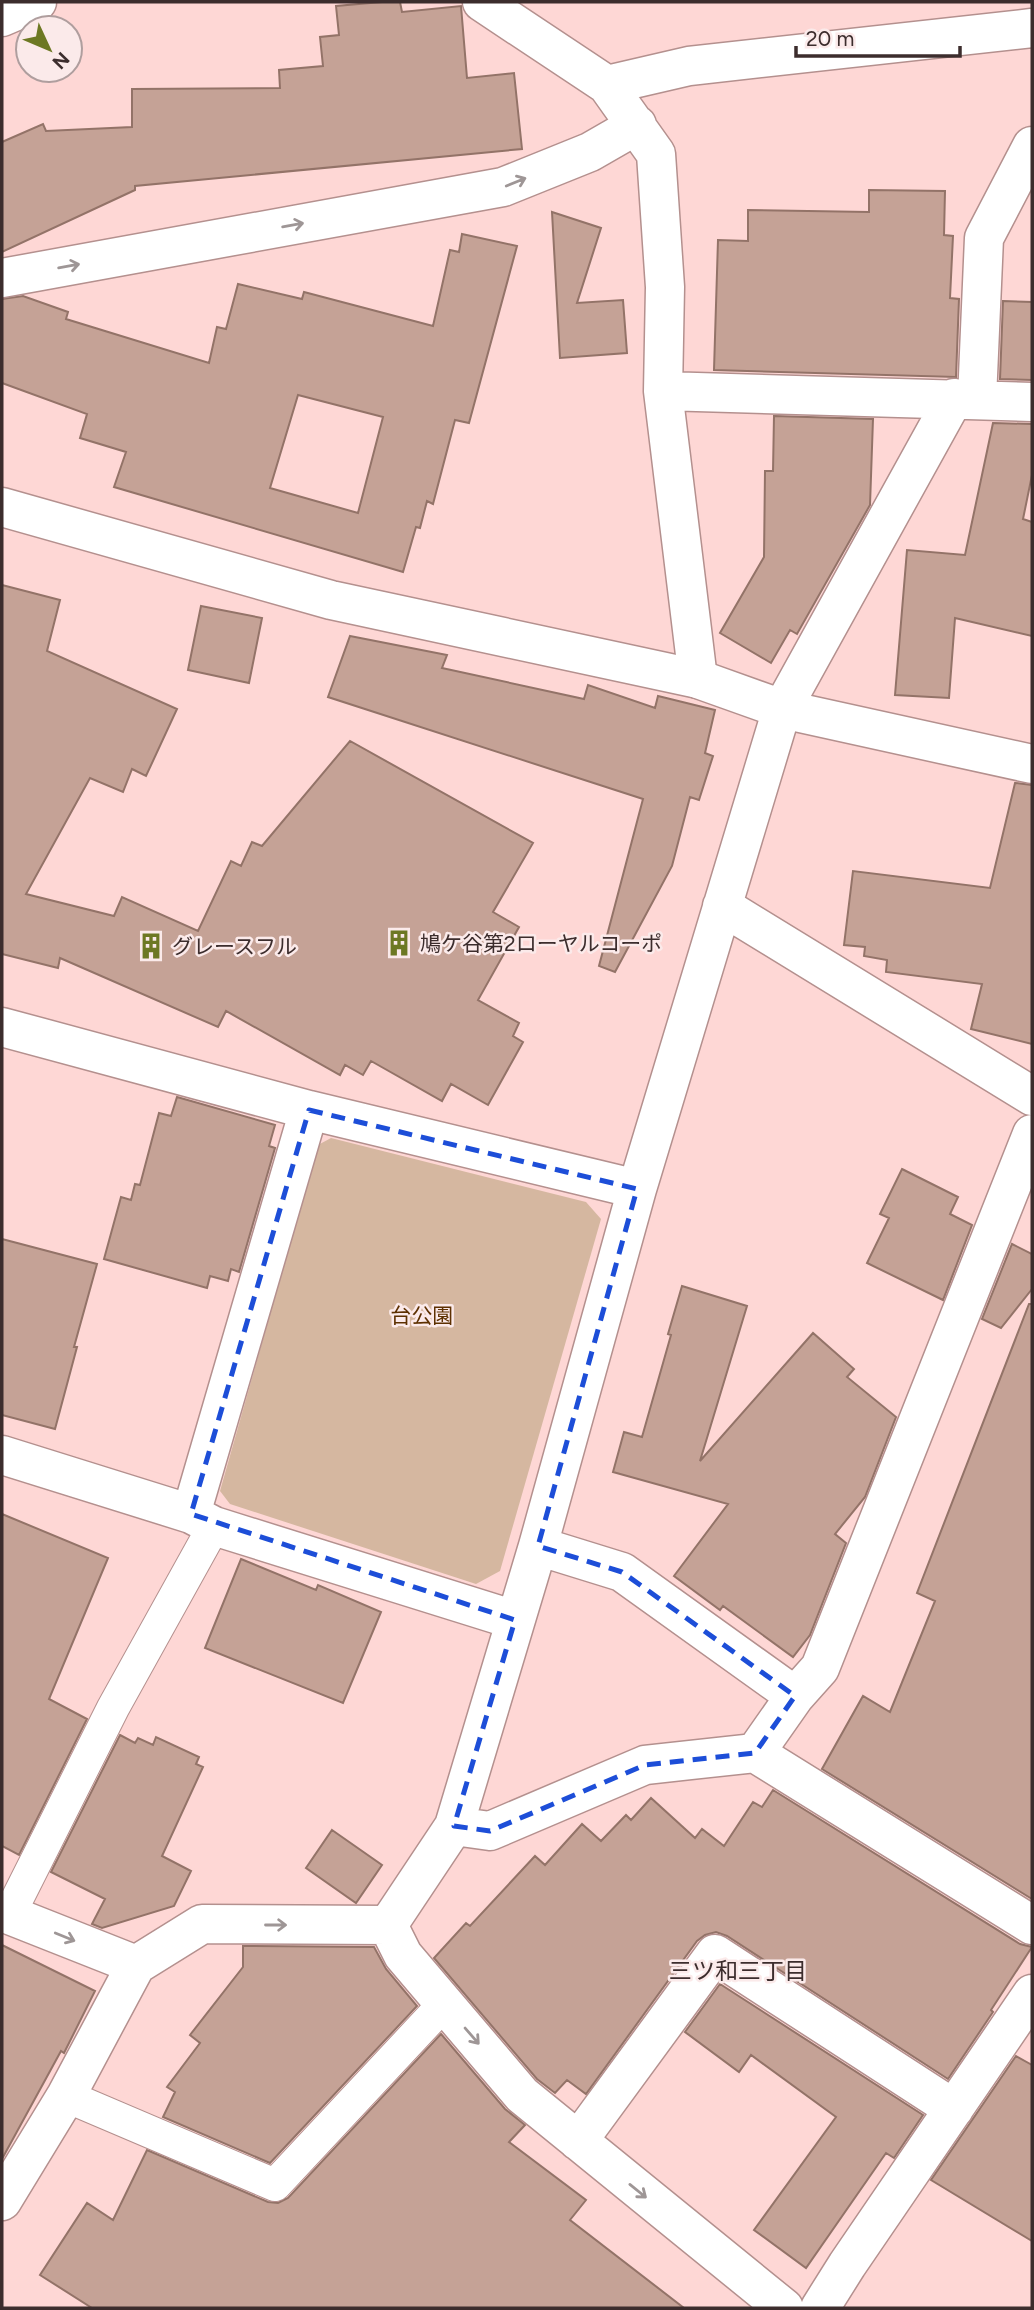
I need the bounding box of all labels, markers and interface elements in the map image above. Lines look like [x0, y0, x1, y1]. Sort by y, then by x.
north arrow [14, 14, 84, 84]
scale bar [796, 14, 960, 58]
text: 20 m [806, 26, 854, 51]
text: N [47, 47, 74, 74]
one-way arrow [504, 174, 526, 187]
one-way arrow [281, 218, 304, 231]
one-way arrow [57, 259, 80, 272]
building icon: 鳩ケ谷第2ローヤルコーポ [384, 928, 414, 958]
building icon: グレースフル [136, 931, 166, 961]
place label: 鳩ケ谷第2ローヤルコーポ [420, 931, 662, 956]
place label: グレースフル [172, 934, 297, 959]
park label: 台公園 [391, 1303, 454, 1328]
one-way arrow [264, 1918, 287, 1932]
one-way arrow [54, 1931, 76, 1944]
district label: 三ツ和三丁目 [669, 1957, 807, 1985]
one-way arrow [464, 2027, 480, 2045]
one-way arrow [629, 2183, 647, 2198]

